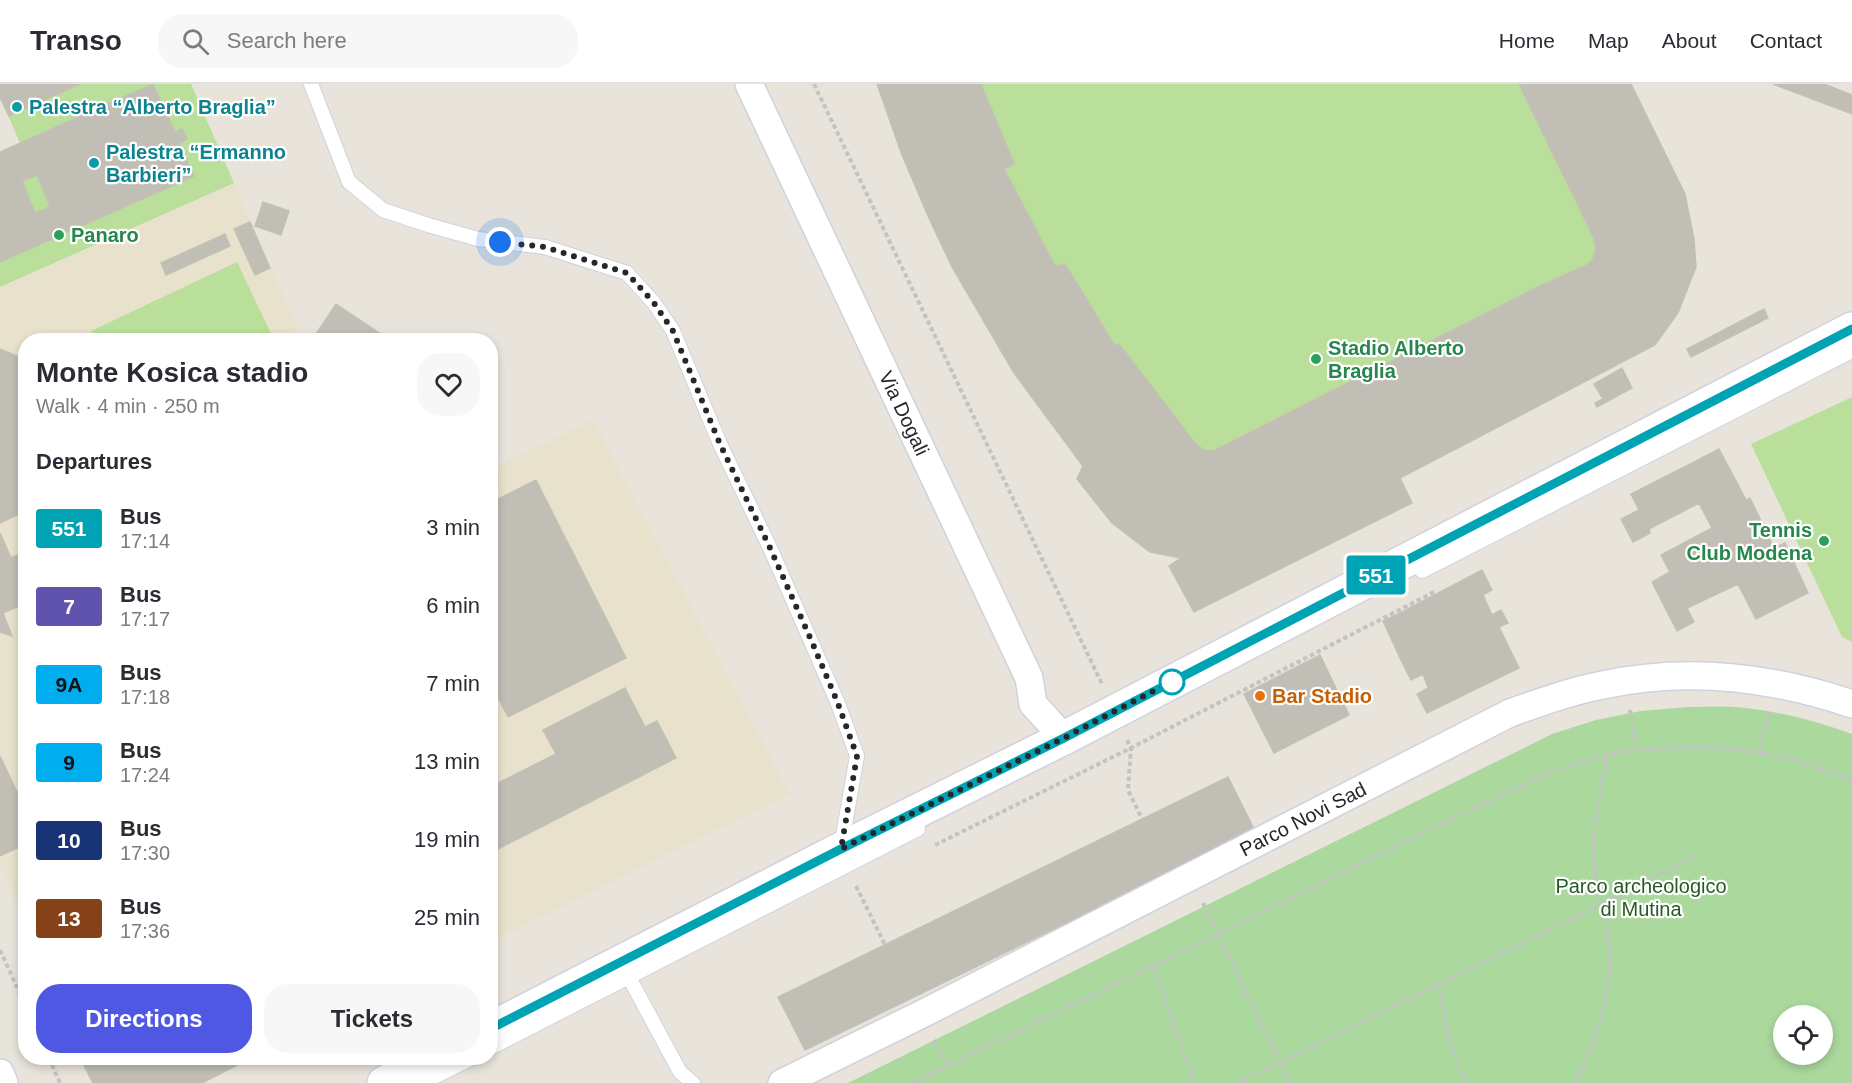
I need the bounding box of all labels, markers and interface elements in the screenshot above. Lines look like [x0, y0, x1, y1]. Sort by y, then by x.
search box [158, 14, 578, 68]
text: Transo [30, 25, 122, 56]
icon: search [179, 25, 212, 58]
text: Search here [227, 28, 347, 53]
text: Home [1499, 29, 1555, 52]
text: Map [1588, 29, 1629, 52]
text: About [1662, 29, 1717, 52]
text: Contact [1750, 29, 1822, 52]
place label: Palestra “Alberto Braglia” [29, 96, 276, 118]
marker: Palestra “Alberto Braglia” [10, 100, 24, 114]
place label: Palestra “Ermanno Barbieri” [106, 141, 286, 186]
marker: Palestra “Ermanno Barbieri” [87, 156, 101, 170]
place label: Panaro [71, 224, 139, 246]
your location [485, 227, 515, 257]
marker: Panaro [52, 228, 66, 242]
place label: Stadio Alberto Braglia [1328, 337, 1464, 382]
marker: Stadio Alberto Braglia [1309, 352, 1323, 366]
button: heart [417, 353, 480, 416]
text: Monte Kosica stadio [36, 357, 308, 388]
street label: Via Dogali [875, 367, 934, 459]
text: Walk · 4 min · 250 m [36, 395, 220, 417]
text: Departures [36, 449, 152, 474]
text: Bus [120, 504, 162, 529]
text: 3 min [426, 515, 480, 540]
text: 551 [51, 517, 87, 540]
place label: Tennis Club Modena [1686, 519, 1813, 564]
text: 17:14 [120, 530, 170, 552]
marker: Tennis Club Modena [1817, 534, 1831, 548]
line badge: 551 [1342, 556, 1410, 594]
text: 551 [1358, 564, 1394, 587]
text: Bus [120, 582, 162, 607]
text: 6 min [426, 593, 480, 618]
text: 7 [63, 595, 75, 618]
text: 17:17 [120, 608, 170, 630]
text: Bus [120, 660, 162, 685]
unlabelled marker [1159, 669, 1185, 695]
text: 7 min [426, 671, 480, 696]
text: 9A [56, 673, 82, 696]
place label: Bar Stadio [1272, 685, 1372, 707]
text: 17:18 [120, 686, 170, 708]
marker: Bar Stadio [1253, 689, 1267, 703]
text: Bus [120, 738, 162, 763]
text: 13 min [414, 749, 480, 774]
text: 9 [63, 751, 75, 774]
text: 17:24 [120, 764, 170, 786]
street label: Parco Novi Sad [1236, 778, 1370, 860]
text: Bus [120, 816, 162, 841]
text: 19 min [414, 827, 480, 852]
text: 10 [57, 829, 81, 852]
text: 17:30 [120, 842, 170, 864]
park label: Parco archeologico di Mutina [1555, 875, 1727, 920]
text: Bus [120, 894, 162, 919]
text: 25 min [414, 905, 480, 930]
text: 13 [57, 907, 81, 930]
text: 17:36 [120, 920, 170, 942]
button: Directions [36, 984, 252, 1053]
button: Tickets [264, 984, 480, 1053]
map controls [1773, 1005, 1833, 1065]
button: locate [1773, 1005, 1833, 1065]

